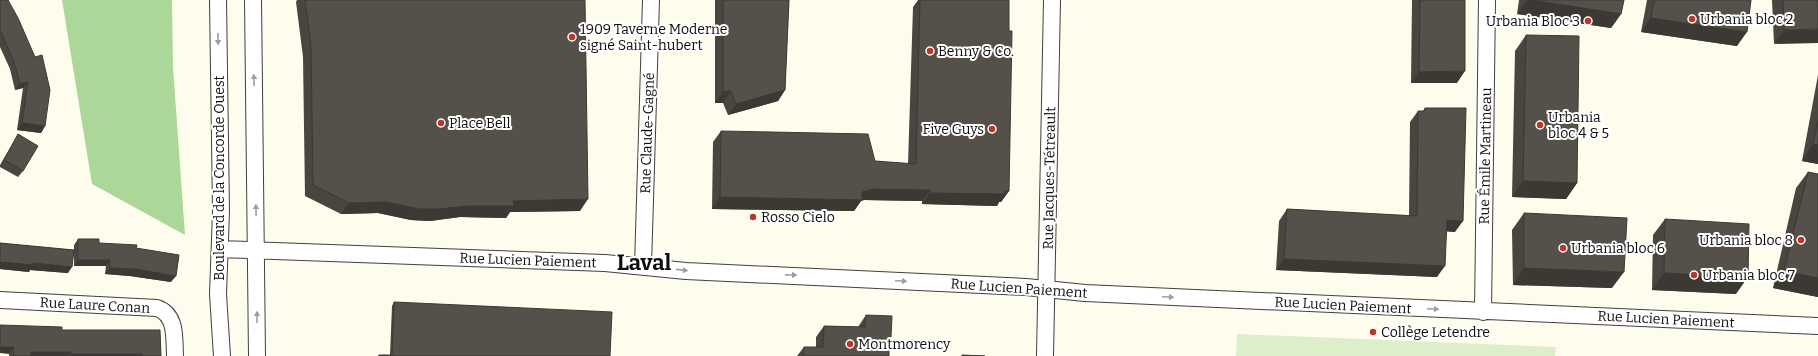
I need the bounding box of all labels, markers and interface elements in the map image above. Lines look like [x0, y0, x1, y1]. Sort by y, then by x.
place label: Urbania bloc 2 [1700, 11, 1793, 28]
place label: Urbania Bloc 3 [1486, 13, 1580, 30]
marker: Urbania bloc 2 [1687, 14, 1697, 24]
marker: Urbania Bloc 3 [1583, 16, 1593, 26]
place label: 1909 Taverne Moderne signé Saint-hubert [580, 21, 727, 54]
marker: 1909 Taverne Moderne signé Saint-hubert [567, 32, 577, 42]
one-way arrow [215, 33, 222, 45]
place label: Benny & Co. [938, 43, 1014, 60]
marker: Benny & Co. [925, 46, 935, 56]
street label: Rue Claude-Gagné [637, 72, 658, 194]
one-way arrow [251, 73, 257, 86]
street label: Boulevard de la Concorde Ouest [211, 75, 228, 281]
street label: Rue Émile Martineau [1475, 87, 1495, 225]
street label: Rue Jacques-Tétreault [1040, 106, 1059, 250]
place label: Urbania bloc 4 & 5 [1548, 109, 1609, 142]
place label: Place Bell [449, 115, 511, 132]
marker: Place Bell [436, 118, 446, 128]
marker: Urbania bloc 4 & 5 [1535, 120, 1545, 130]
place label: Five Guys [923, 121, 984, 138]
marker: Five Guys [987, 124, 997, 134]
one-way arrow [253, 203, 259, 216]
place label: Rosso Cielo [761, 209, 835, 226]
marker: Rosso Cielo [748, 212, 758, 222]
place label: Urbania bloc 8 [1699, 232, 1793, 249]
marker: Urbania bloc 8 [1796, 235, 1806, 245]
place label: Urbania bloc 6 [1571, 240, 1665, 257]
marker: Urbania bloc 6 [1558, 243, 1568, 253]
district label: Laval [617, 249, 671, 276]
street label: Rue Lucien Paiement [459, 250, 597, 271]
one-way arrow [676, 267, 688, 274]
place label: Urbania bloc 7 [1702, 267, 1795, 284]
marker: Urbania bloc 7 [1689, 270, 1699, 280]
one-way arrow [785, 272, 798, 278]
street label: Rue Lucien Paiement [950, 275, 1088, 302]
one-way arrow [895, 278, 908, 284]
street label: Rue Lucien Paiement [1274, 293, 1412, 318]
street label: Rue Laure Conan [39, 294, 151, 317]
one-way arrow [1162, 294, 1175, 300]
one-way arrow [1427, 306, 1440, 312]
street label: Rue Lucien Paiement [1597, 307, 1735, 332]
one-way arrow [254, 310, 260, 323]
place label: Collège Letendre [1381, 324, 1490, 341]
marker: Collège Letendre [1368, 327, 1378, 337]
place label: Montmorency [858, 336, 951, 353]
marker: Montmorency [845, 339, 855, 349]

